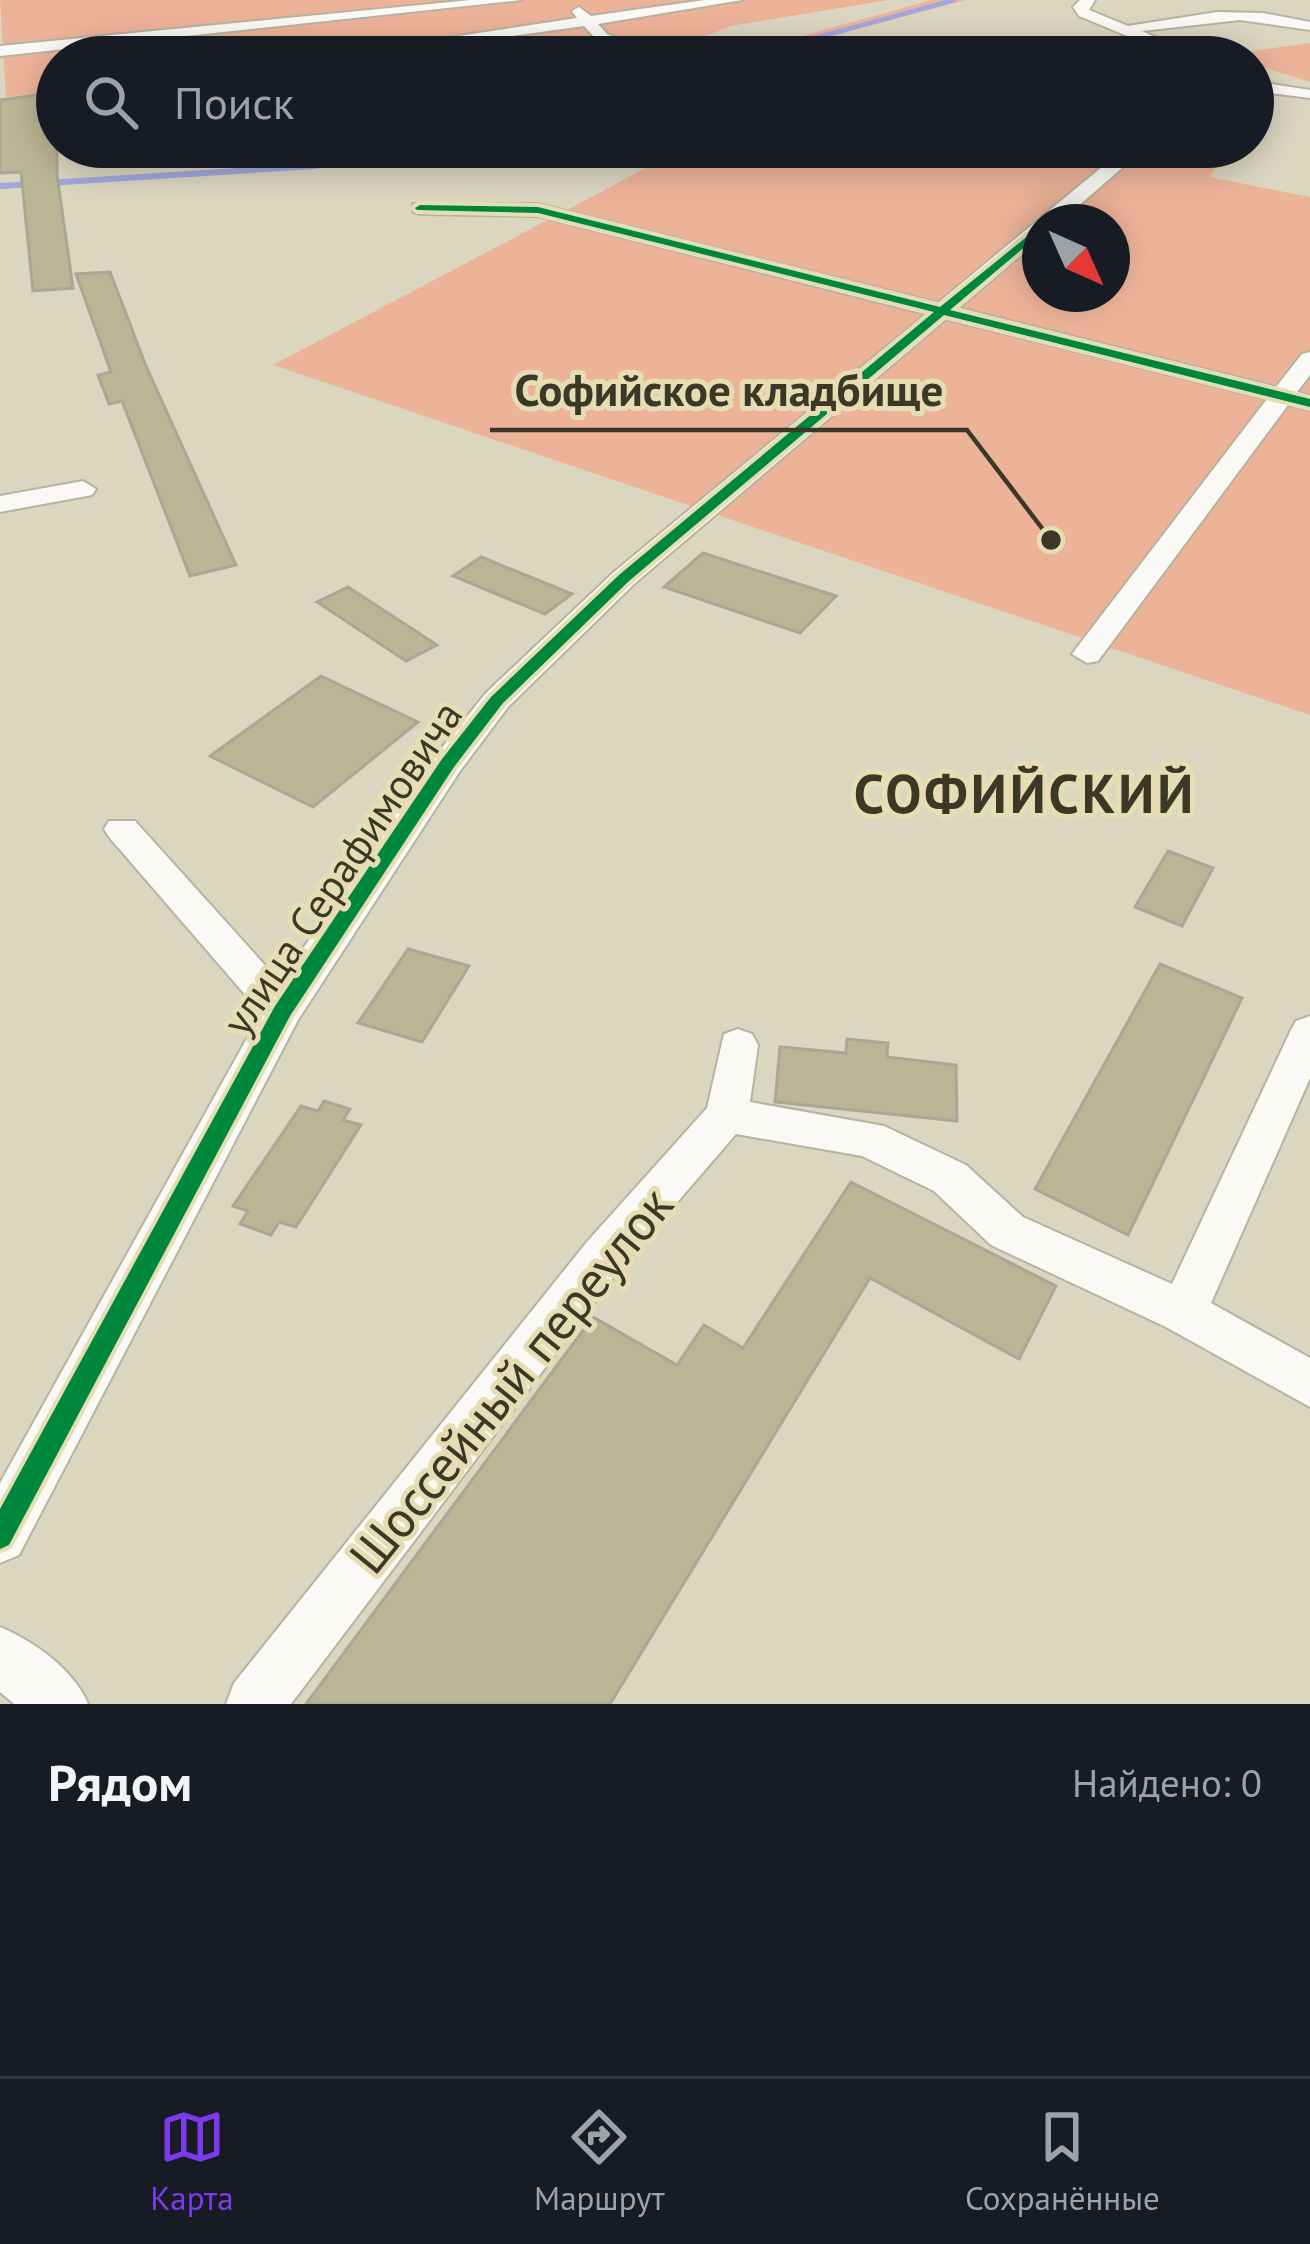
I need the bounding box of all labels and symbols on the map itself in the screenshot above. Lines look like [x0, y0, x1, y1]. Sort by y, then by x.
north arrow [1022, 204, 1130, 312]
callout: Софийское кладбище [490, 349, 967, 430]
text: Софийское кладбище [515, 360, 943, 418]
street label: улица Серафимовича [209, 690, 474, 1046]
district label: СОФИЙСКИЙ [854, 758, 1196, 828]
street label: Шоссейный переулок [334, 1173, 686, 1586]

